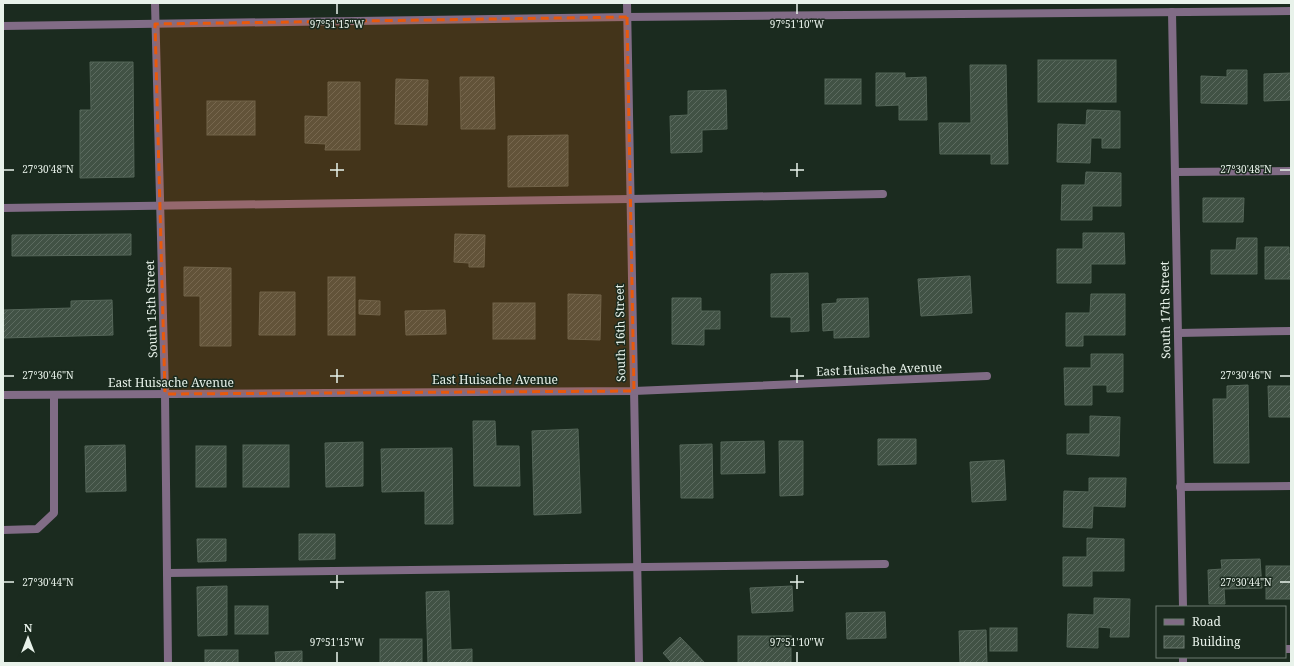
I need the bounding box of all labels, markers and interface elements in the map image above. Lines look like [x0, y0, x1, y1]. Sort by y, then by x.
text: 97°51'15"W [310, 17, 365, 31]
text: 97°51'10"W [770, 17, 825, 31]
text: 27°30'48"N [22, 162, 74, 176]
text: 27°30'48"N [1220, 162, 1272, 176]
street label: South 15th Street [141, 260, 161, 358]
street label: South 17th Street [1156, 261, 1174, 359]
street label: South 16th Street [611, 284, 629, 382]
street label: East Huisache Avenue [816, 358, 942, 380]
text: 27°30'46"N [22, 368, 74, 382]
text: 27°30'46"N [1220, 368, 1272, 382]
street label: East Huisache Avenue [432, 371, 558, 388]
street label: East Huisache Avenue [108, 374, 234, 391]
text: 27°30'44"N [22, 575, 74, 589]
text: 27°30'44"N [1220, 575, 1272, 589]
legend [1156, 606, 1286, 658]
text: Road [1192, 613, 1222, 630]
north arrow [8, 618, 48, 658]
text: N [24, 620, 33, 635]
text: Building [1192, 633, 1241, 650]
text: 97°51'15"W [310, 635, 365, 649]
text: 97°51'10"W [770, 635, 825, 649]

